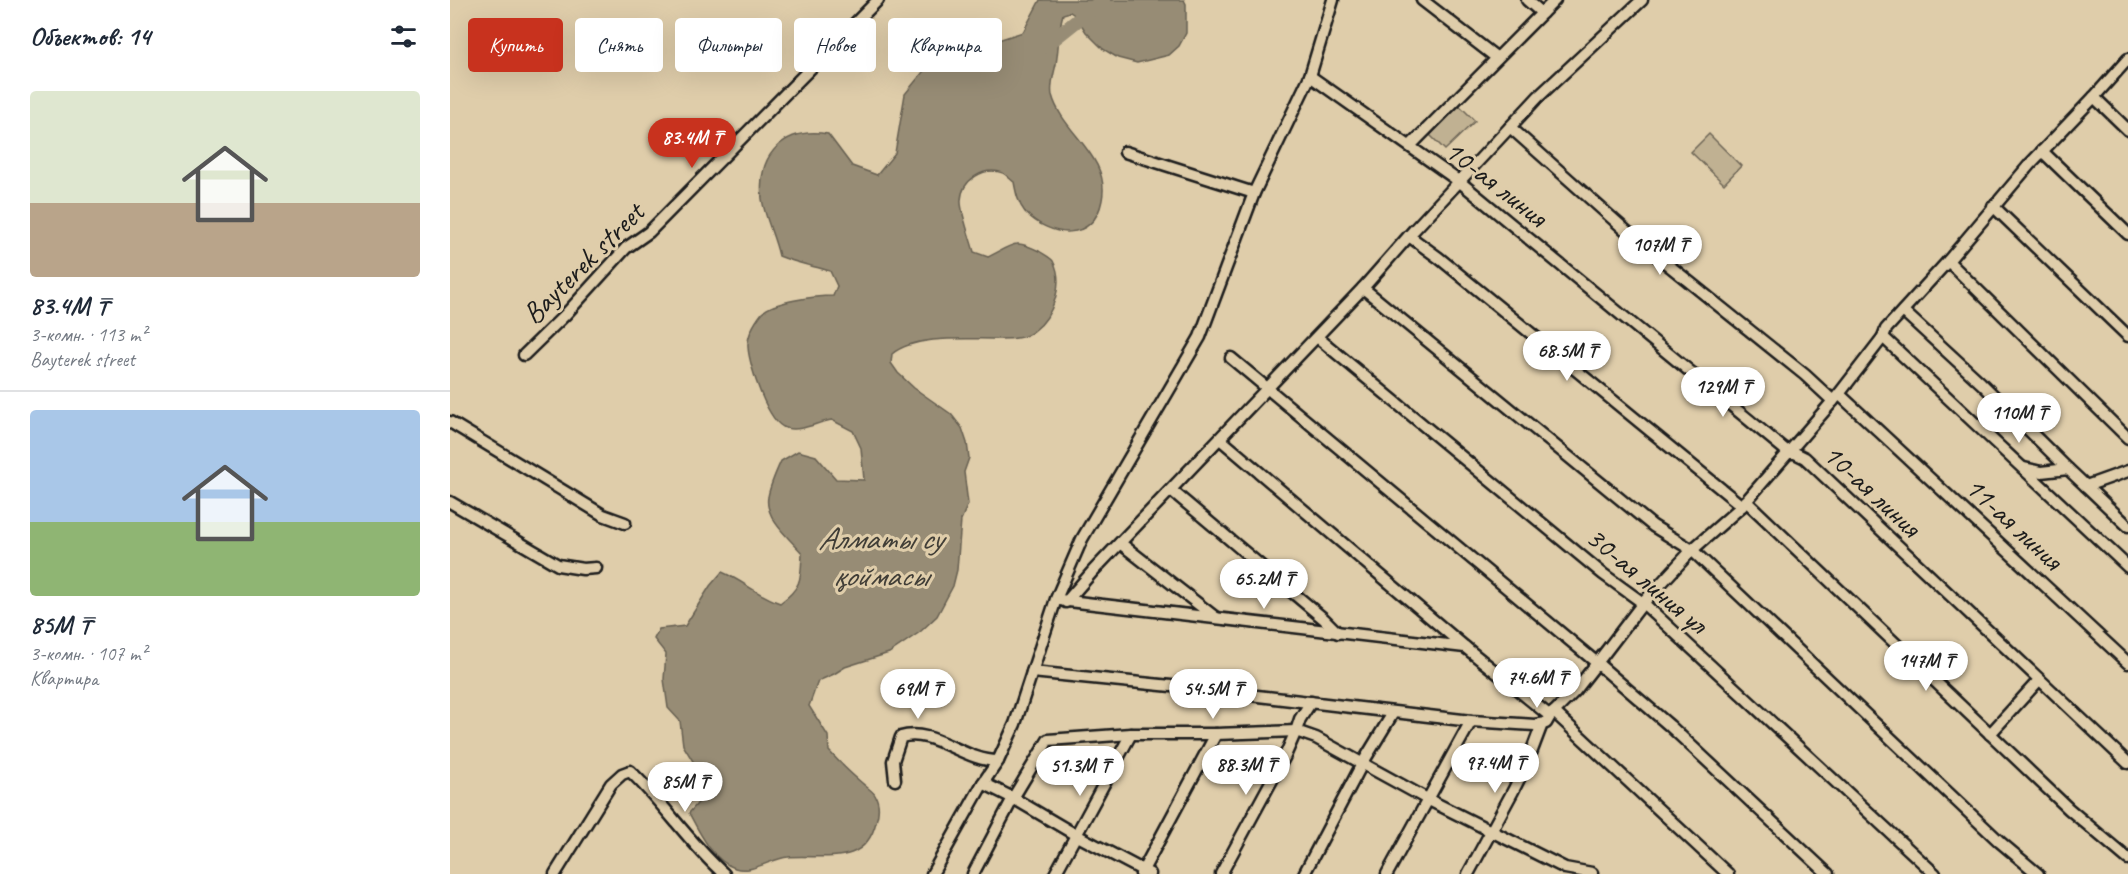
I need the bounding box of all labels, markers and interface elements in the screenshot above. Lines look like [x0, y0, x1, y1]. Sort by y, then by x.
chip: Купить [468, 18, 563, 72]
chip: Снять [575, 18, 663, 72]
chip: Фильтры [675, 18, 782, 72]
chip: Новое [794, 18, 876, 72]
chip: Квартира [888, 18, 1002, 72]
text: Объектов: 14 [30, 20, 150, 53]
icon: filters [387, 20, 420, 53]
pin: 83.4M ₸ [637, 118, 747, 169]
text: 83.4M ₸ [662, 125, 722, 150]
icon: home [171, 130, 279, 238]
street label: 10-ая линия [1437, 131, 1557, 237]
street label: Bayterek street [514, 192, 654, 332]
pin: 107M ₸ [1611, 225, 1709, 276]
text: 107M ₸ [1632, 232, 1688, 257]
text: 83.4M ₸ [30, 289, 108, 322]
text: 3-комн. · 113 m² [30, 322, 147, 347]
pin: 68.5M ₸ [1512, 331, 1622, 382]
text: 68.5M ₸ [1537, 338, 1597, 363]
text: Bayterek street [30, 347, 135, 372]
pin: 129M ₸ [1674, 367, 1772, 418]
text: 129M ₸ [1695, 374, 1751, 399]
pin: 110M ₸ [1970, 393, 2068, 444]
text: 110M ₸ [1991, 400, 2047, 425]
street label: 10-ая линия [1815, 435, 1931, 547]
icon: home [171, 449, 279, 557]
street label: 11-ая линия [1957, 468, 2073, 580]
water label: Алматы су қоймасы [818, 518, 947, 596]
street label: 30-ая линия ул [1578, 518, 1717, 643]
pin: 65.2M ₸ [1209, 559, 1319, 610]
text: 65.2M ₸ [1234, 566, 1294, 591]
text: 85M ₸ [30, 608, 91, 641]
text: 3-комн. · 107 m² [30, 641, 147, 666]
pin: 147M ₸ [1877, 641, 1975, 692]
text: 147M ₸ [1898, 648, 1954, 673]
pin: 74.6M ₸ [1482, 658, 1592, 709]
text: 74.6M ₸ [1507, 665, 1567, 690]
text: Квартира [30, 666, 98, 691]
pin: 69M ₸ [876, 669, 960, 720]
pin: 54.5M ₸ [1158, 669, 1268, 720]
text: 69M ₸ [894, 676, 942, 701]
text: 54.5M ₸ [1183, 676, 1243, 701]
pin: 97.4M ₸ [1440, 743, 1550, 794]
pin: 88.3M ₸ [1191, 745, 1301, 796]
pin: 51.3M ₸ [1025, 746, 1135, 797]
text: 97.4M ₸ [1465, 750, 1525, 775]
text: 88.3M ₸ [1216, 752, 1276, 777]
text: 51.3M ₸ [1050, 753, 1110, 778]
pin: 85M ₸ [643, 762, 727, 813]
text: 85M ₸ [662, 769, 708, 794]

